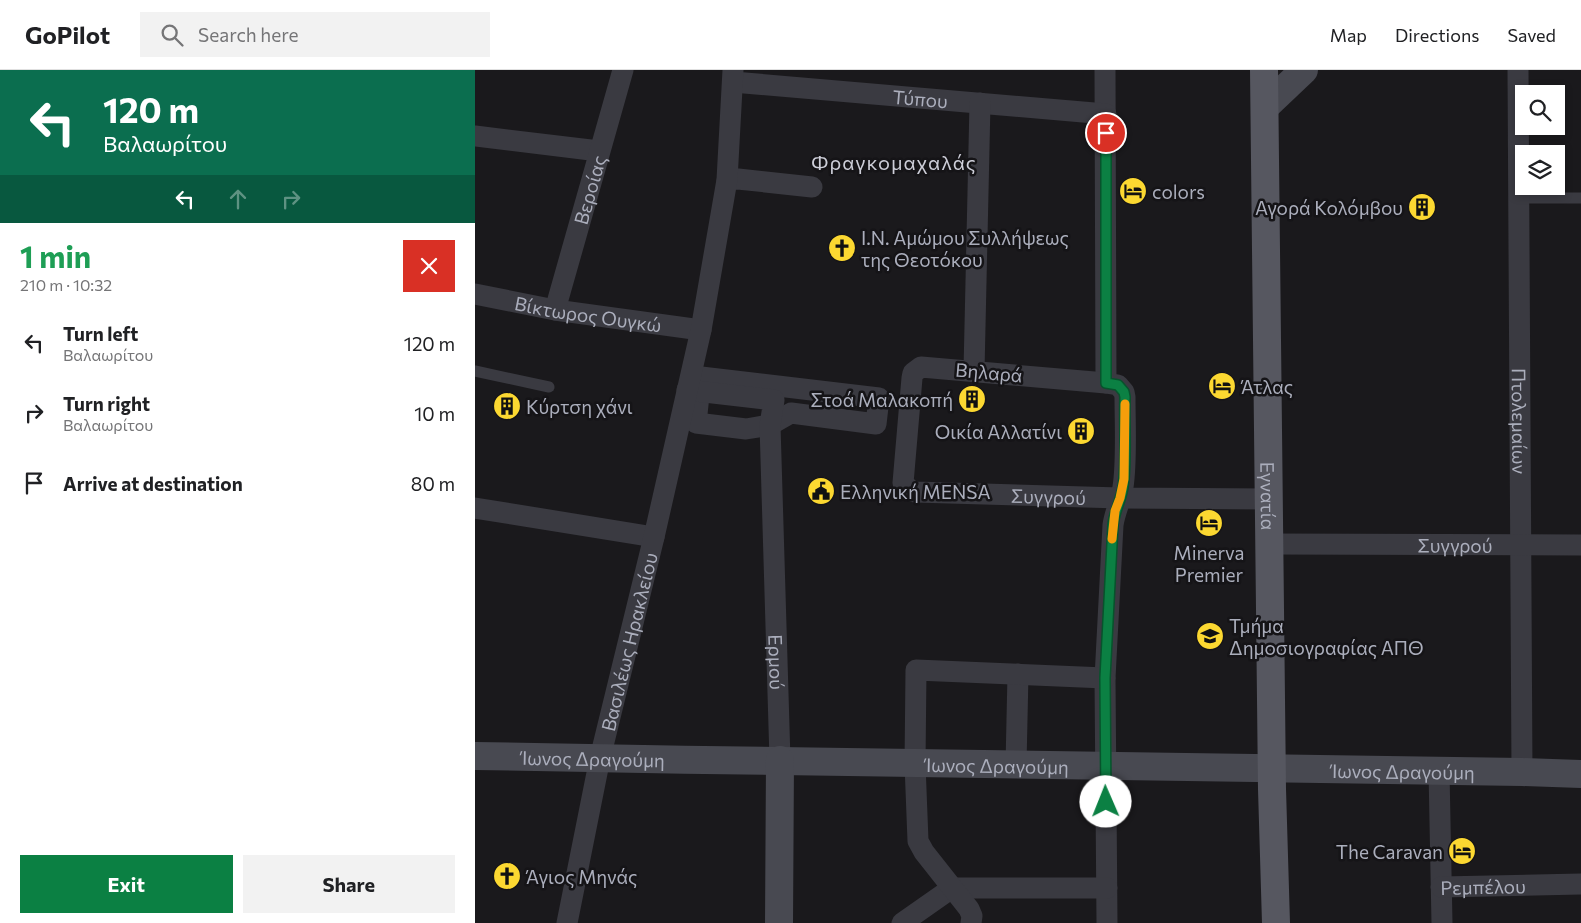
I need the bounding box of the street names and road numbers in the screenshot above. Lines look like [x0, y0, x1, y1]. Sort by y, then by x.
street label: Τύπου [892, 84, 949, 112]
street label: Βεροίας [568, 152, 610, 227]
street label: Βίκτωρος Ουγκώ [513, 291, 663, 336]
street label: Βηλαρά [954, 358, 1024, 386]
street label: Πτολεμαίων [1508, 368, 1532, 474]
street label: Εγνατία [1257, 462, 1281, 530]
street label: Συγγρού [1011, 483, 1086, 508]
street label: Συγγρού [1418, 533, 1492, 556]
street label: Βασιλέως Ηρακλείου [596, 550, 661, 733]
street label: Ερμού [765, 634, 789, 690]
street label: Ίωνος Δραγούμη [519, 745, 665, 771]
street label: Ίωνος Δραγούμη [923, 752, 1069, 778]
street label: Ίωνος Δραγούμη [1329, 758, 1475, 783]
street label: Ρεμπέλου [1440, 874, 1526, 899]

